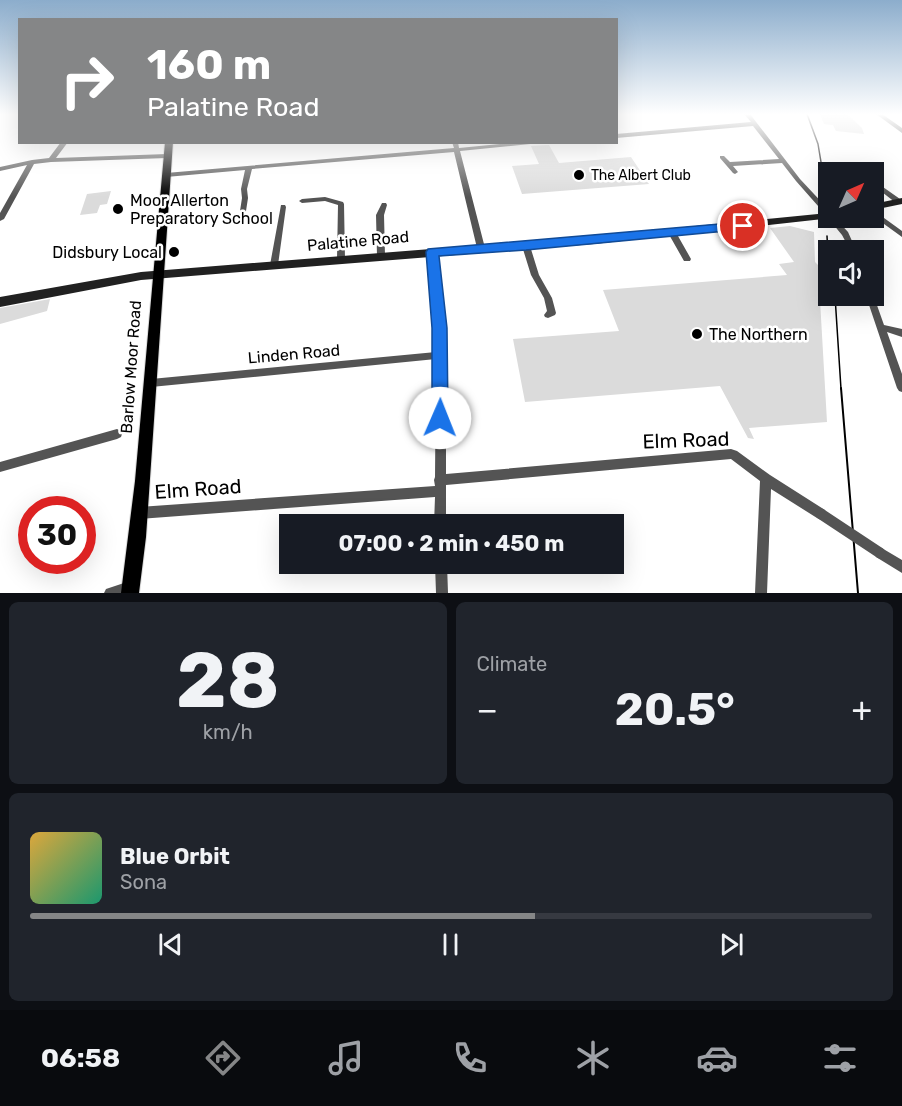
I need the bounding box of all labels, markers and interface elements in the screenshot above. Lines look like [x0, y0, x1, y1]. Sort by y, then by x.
text: 160 m [147, 40, 271, 90]
icon: right [48, 42, 126, 120]
text: Palatine Road [147, 91, 319, 123]
north arrow [818, 162, 884, 228]
map controls [818, 162, 884, 306]
place label: The Albert Club [591, 167, 691, 184]
marker: The Albert Club [572, 168, 586, 182]
place label: Moor Allerton Preparatory School [130, 191, 273, 228]
pin [717, 200, 768, 251]
marker: Moor Allerton Preparatory School [111, 202, 125, 216]
icon: arrive [726, 209, 759, 242]
street label: Palatine Road [306, 227, 410, 255]
button: sound [818, 240, 884, 306]
place label: Didsbury Local [52, 243, 162, 262]
marker: Didsbury Local [167, 245, 181, 259]
street label: Barlow Moor Road [117, 300, 145, 434]
place label: The Northern [709, 325, 808, 344]
marker: The Northern [690, 327, 704, 341]
street label: Linden Road [247, 341, 341, 367]
position arrow [408, 386, 472, 450]
street label: Elm Road [642, 426, 730, 454]
street label: Elm Road [154, 474, 242, 504]
speed limit sign: 30 [18, 496, 96, 574]
text: 07:00 · 2 min · 450 m [339, 530, 564, 557]
text: 28 [176, 634, 280, 727]
text: Climate [477, 652, 547, 676]
text: 20.5° [615, 683, 735, 736]
text: − [477, 690, 498, 729]
text: + [851, 690, 872, 729]
text: km/h [203, 720, 253, 744]
text: Blue Orbit [120, 843, 230, 870]
text: Sona [120, 870, 167, 894]
icon: previous [154, 928, 187, 961]
icon: pause [434, 928, 467, 961]
icon: next [715, 928, 748, 961]
icon: directions [202, 1037, 244, 1079]
icon: music [325, 1037, 367, 1079]
icon: phone [449, 1037, 491, 1079]
icon: climate [572, 1037, 614, 1079]
icon: car [696, 1037, 738, 1079]
icon: filters [819, 1037, 861, 1079]
text: 06:58 [41, 1042, 120, 1074]

